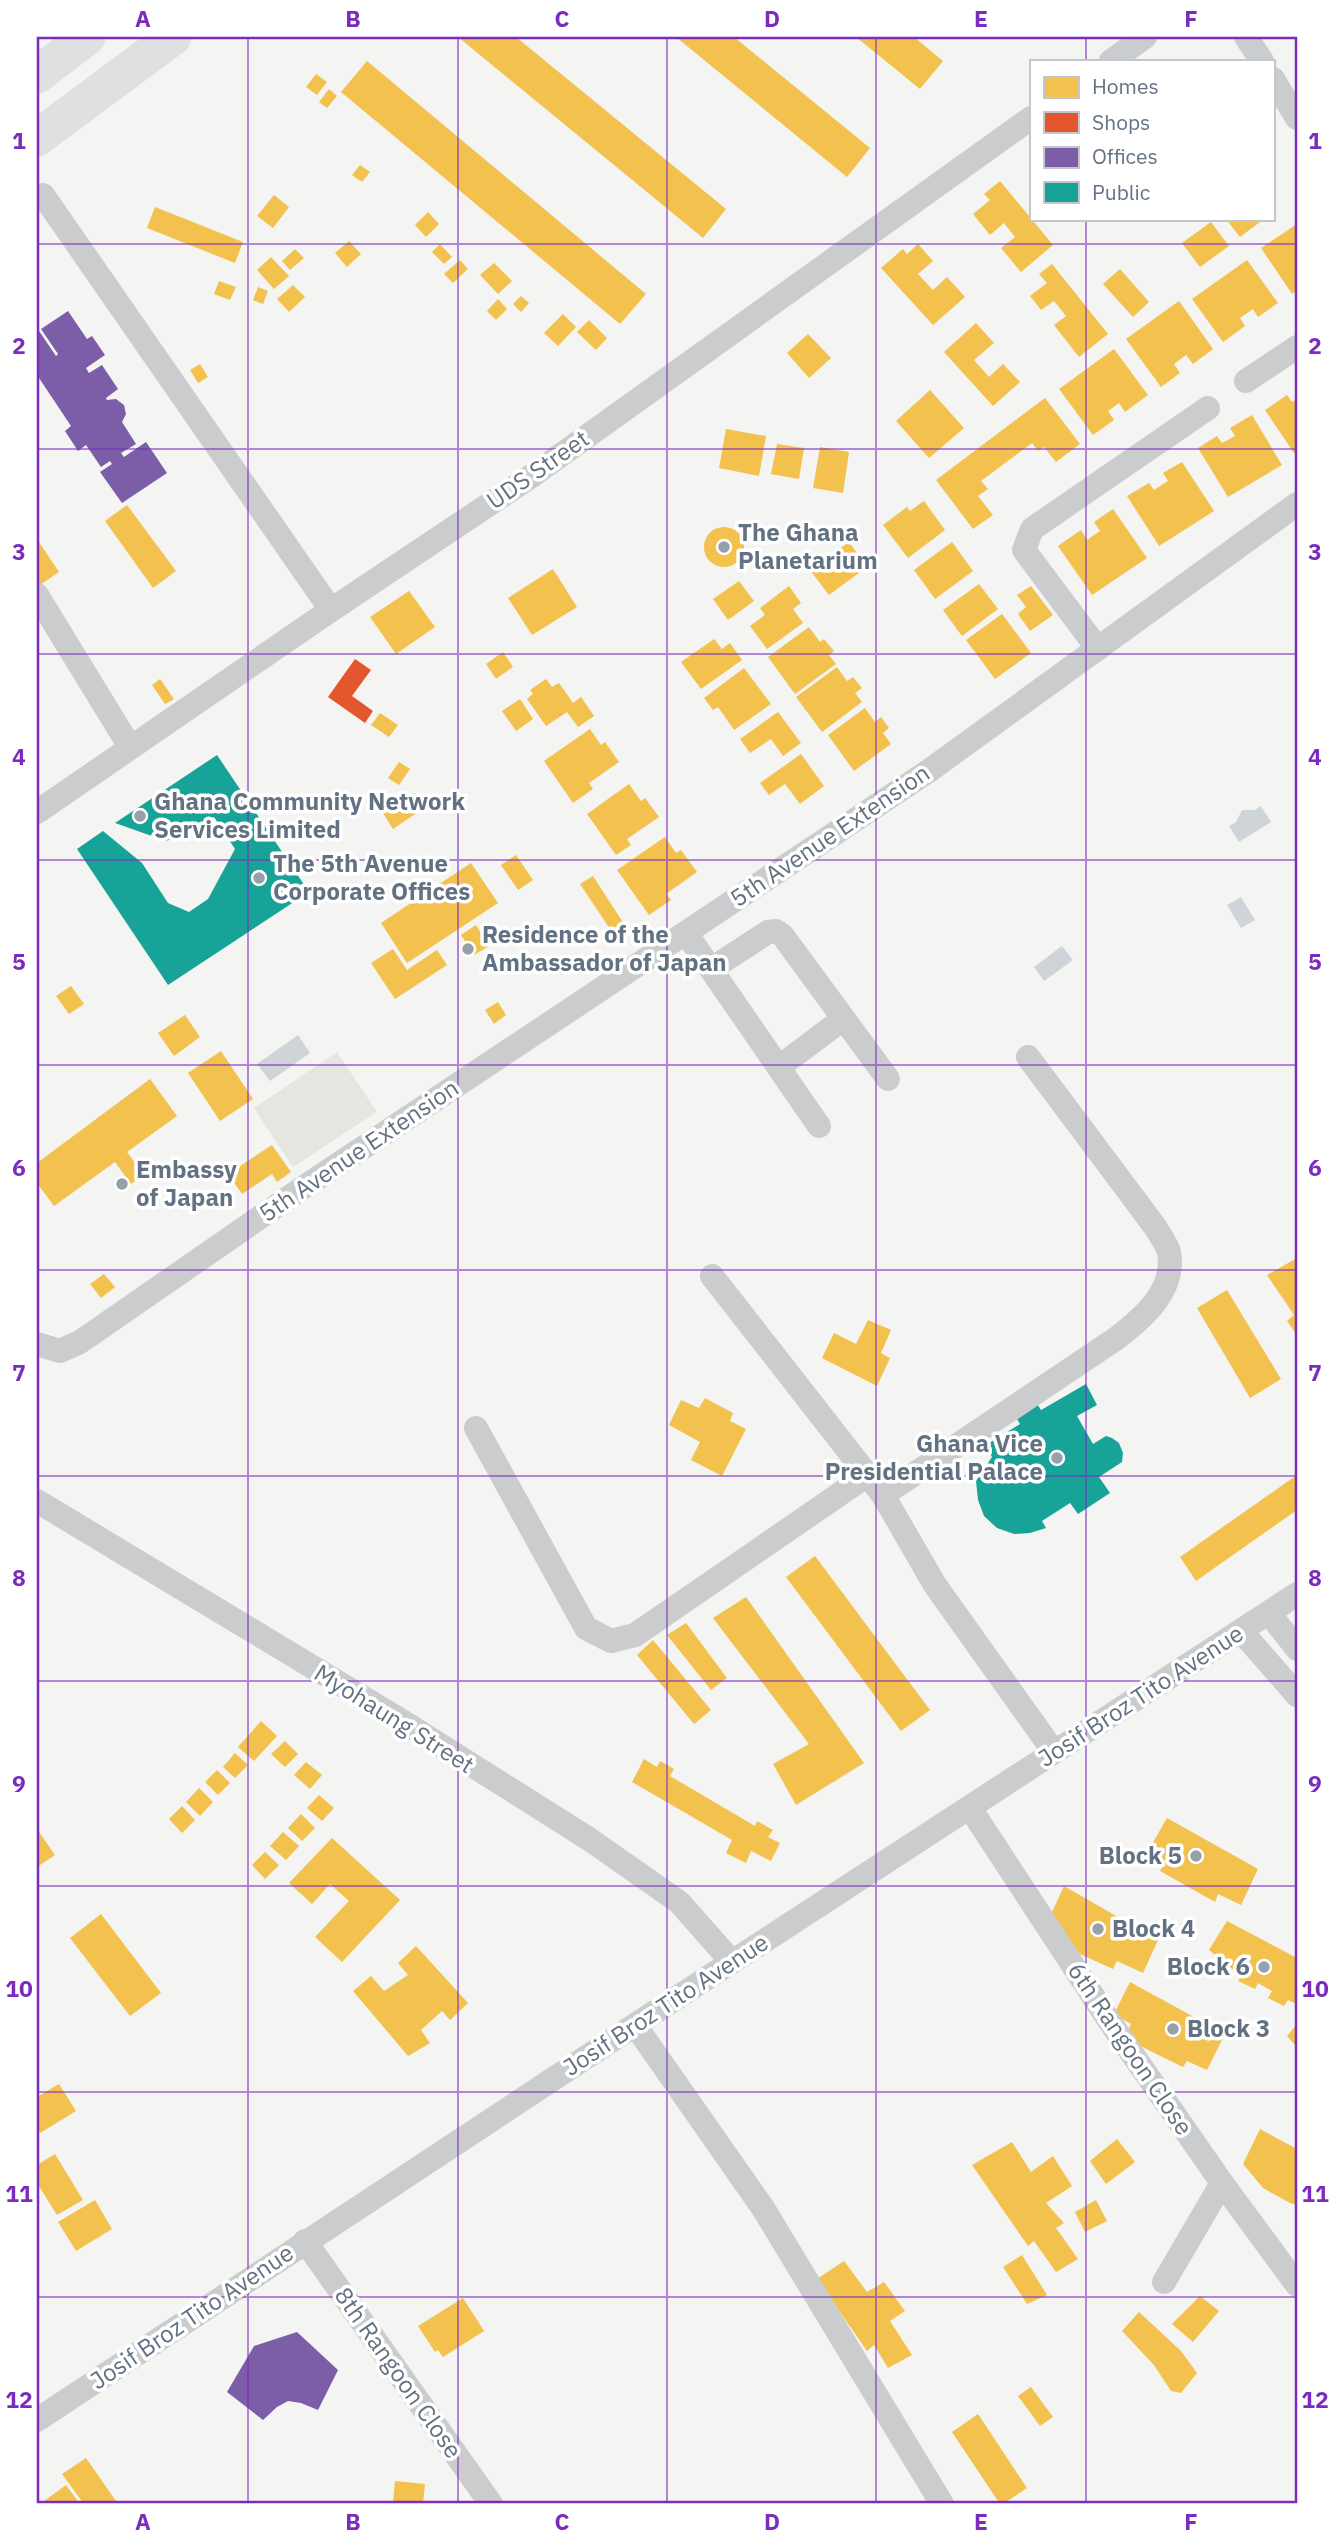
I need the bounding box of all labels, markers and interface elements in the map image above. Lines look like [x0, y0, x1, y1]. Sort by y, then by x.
text: A [135, 3, 151, 33]
text: B [345, 3, 361, 33]
text: C [555, 3, 570, 33]
text: D [764, 3, 780, 33]
text: E [974, 3, 988, 33]
text: F [1184, 3, 1198, 33]
legend [1030, 60, 1274, 220]
text: Homes [1092, 72, 1159, 100]
text: Shops [1092, 108, 1150, 136]
text: 1 [12, 125, 26, 155]
text: 1 [1308, 125, 1322, 155]
text: Offices [1092, 142, 1158, 170]
text: Public [1092, 178, 1150, 206]
text: 2 [12, 330, 26, 360]
text: 2 [1308, 330, 1322, 360]
street label: UDS Street [480, 422, 595, 516]
place label: The Ghana Planetarium [738, 516, 878, 576]
text: 3 [12, 536, 26, 566]
text: 3 [1308, 536, 1322, 566]
marker: The Ghana Planetarium [716, 539, 732, 555]
text: 4 [12, 741, 26, 771]
text: 4 [1308, 741, 1322, 771]
street label: 5th Avenue Extension [724, 756, 935, 914]
place label: Ghana Community Network Services Limited [154, 785, 465, 845]
marker: Ghana Community Network Services Limited [132, 808, 148, 824]
place label: The 5th Avenue Corporate Offices [273, 847, 470, 907]
marker: The 5th Avenue Corporate Offices [251, 870, 267, 886]
place label: Residence of the Ambassador of Japan [482, 918, 727, 978]
marker: Residence of the Ambassador of Japan [460, 941, 476, 957]
text: 5 [12, 946, 26, 976]
text: 5 [1308, 946, 1322, 976]
street label: 5th Avenue Extension [253, 1071, 464, 1229]
text: 6 [12, 1152, 26, 1182]
text: 6 [1308, 1152, 1322, 1182]
place label: Embassy of Japan [136, 1153, 237, 1213]
marker: Embassy of Japan [114, 1176, 130, 1192]
text: 7 [12, 1357, 26, 1387]
text: 7 [1308, 1357, 1322, 1387]
place label: Ghana Vice Presidential Palace [825, 1427, 1043, 1487]
marker: Ghana Vice Presidential Palace [1049, 1450, 1065, 1466]
text: 8 [12, 1562, 26, 1592]
text: 8 [1308, 1562, 1322, 1592]
street label: Josif Broz Tito Avenue [1032, 1617, 1249, 1774]
street label: Myohaung Street [309, 1656, 480, 1780]
text: 9 [12, 1768, 26, 1798]
text: 9 [1308, 1768, 1322, 1798]
place label: Block 5 [1099, 1839, 1182, 1871]
marker: Block 5 [1188, 1848, 1204, 1864]
place label: Block 4 [1112, 1912, 1195, 1944]
marker: Block 4 [1090, 1921, 1106, 1937]
street label: Josif Broz Tito Avenue [557, 1926, 774, 2083]
place label: Block 6 [1167, 1950, 1250, 1982]
street label: 6th Rangoon Close [1061, 1956, 1201, 2141]
marker: Block 6 [1256, 1959, 1272, 1975]
text: 10 [5, 1973, 33, 2003]
text: 10 [1301, 1973, 1329, 2003]
place label: Block 3 [1187, 2012, 1270, 2044]
marker: Block 3 [1165, 2021, 1181, 2037]
text: 11 [5, 2178, 33, 2208]
text: 11 [1301, 2178, 1329, 2208]
street label: Josif Broz Tito Avenue [84, 2236, 299, 2396]
street label: 8th Rangoon Close [328, 2280, 470, 2464]
text: 12 [5, 2384, 33, 2414]
text: 12 [1301, 2384, 1329, 2414]
text: A [135, 2506, 151, 2536]
text: B [345, 2506, 361, 2536]
text: C [555, 2506, 570, 2536]
text: D [764, 2506, 780, 2536]
text: E [974, 2506, 988, 2536]
text: F [1184, 2506, 1198, 2536]

